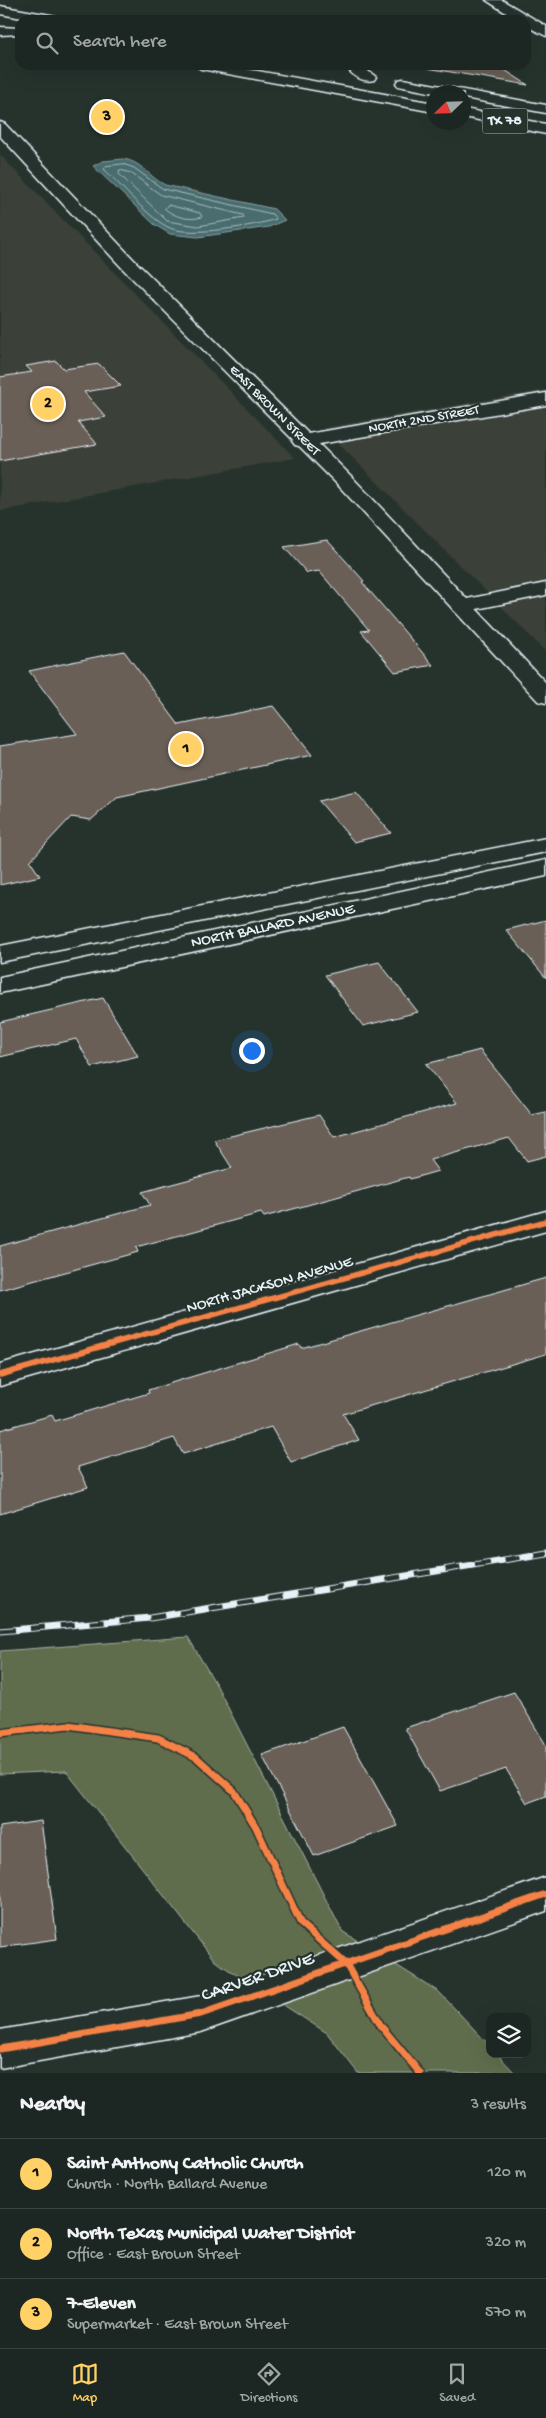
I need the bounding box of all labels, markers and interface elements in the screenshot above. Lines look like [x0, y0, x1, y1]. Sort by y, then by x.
search box [15, 15, 531, 70]
icon: search [33, 29, 61, 57]
text: Search here [73, 31, 167, 54]
north arrow [426, 85, 471, 130]
pin: 3 [91, 98, 123, 136]
road number: TX 78 [482, 108, 528, 134]
street label: EAST BROWN STREET [225, 362, 323, 460]
pin: 2 [32, 385, 64, 423]
street label: NORTH 2ND STREET [367, 402, 481, 438]
pin: 1 [170, 730, 202, 768]
street label: NORTH BALLARD AVENUE [189, 900, 358, 954]
your location [239, 1038, 265, 1064]
street label: NORTH JACKSON AVENUE [185, 1253, 356, 1319]
street label: CARVER DRIVE [199, 1948, 318, 2008]
map controls [486, 2013, 531, 2058]
button: layers [486, 2013, 531, 2058]
text: Nearby [20, 2093, 85, 2118]
text: 3 results [471, 2096, 526, 2115]
text: Saint Anthony Catholic Church [67, 2153, 303, 2176]
text: 1 [33, 2164, 39, 2183]
text: 120 m [487, 2164, 526, 2183]
text: Church · North Ballard Avenue [67, 2176, 267, 2195]
text: North Texas Municipal Water District [67, 2223, 354, 2246]
text: 2 [32, 2234, 40, 2253]
text: 320 m [486, 2234, 526, 2253]
text: Office · East Brown Street [67, 2246, 240, 2265]
text: 7-Eleven [67, 2293, 136, 2316]
text: 3 [32, 2304, 40, 2323]
text: 570 m [485, 2304, 526, 2323]
text: Supermarket · East Brown Street [67, 2316, 288, 2335]
tab: Map [71, 2360, 99, 2407]
tab: Directions [241, 2360, 298, 2407]
tab: Saved [439, 2360, 475, 2407]

